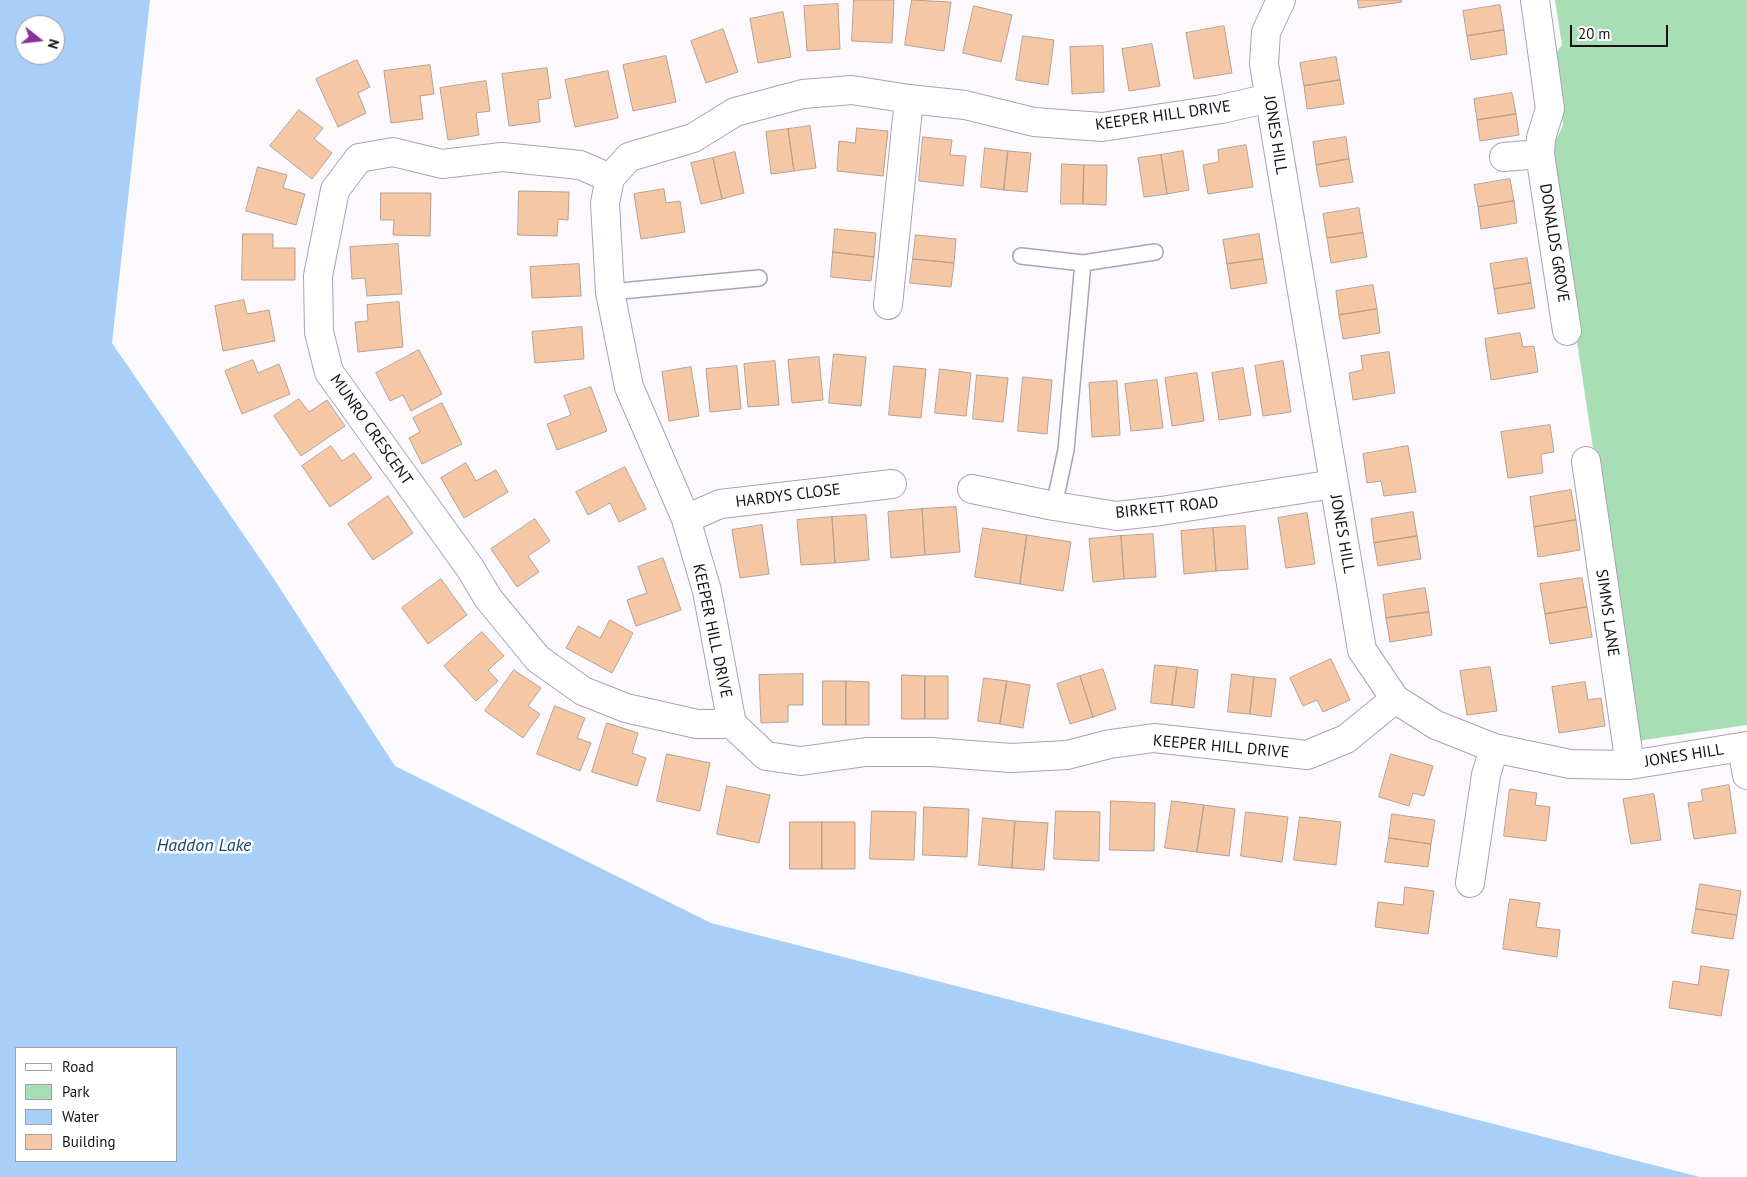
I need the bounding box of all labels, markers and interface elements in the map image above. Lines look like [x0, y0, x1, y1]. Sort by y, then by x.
north arrow [15, 15, 65, 65]
scale bar [1572, 15, 1670, 47]
text: 20 m [1578, 24, 1611, 43]
text: N [44, 37, 63, 51]
street label: JONES HILL [1259, 94, 1291, 176]
street label: KEEPER HILL DRIVE [1094, 97, 1232, 135]
street label: DONALDS GROVE [1535, 182, 1573, 304]
street label: MUNRO CRESCENT [326, 371, 416, 489]
street label: HARDYS CLOSE [734, 480, 842, 512]
street label: BIRKETT ROAD [1115, 493, 1219, 523]
street label: JONES HILL [1326, 493, 1358, 575]
street label: KEEPER HILL DRIVE [688, 562, 736, 700]
street label: SIMMS LANE [1591, 568, 1623, 658]
street label: KEEPER HILL DRIVE [1152, 731, 1290, 763]
street label: JONES HILL [1643, 740, 1725, 772]
water label: Haddon Lake [157, 835, 251, 857]
legend [15, 1047, 178, 1162]
text: Road [62, 1057, 94, 1076]
text: Park [62, 1082, 90, 1101]
text: Water [62, 1107, 99, 1126]
text: Building [62, 1132, 116, 1151]

